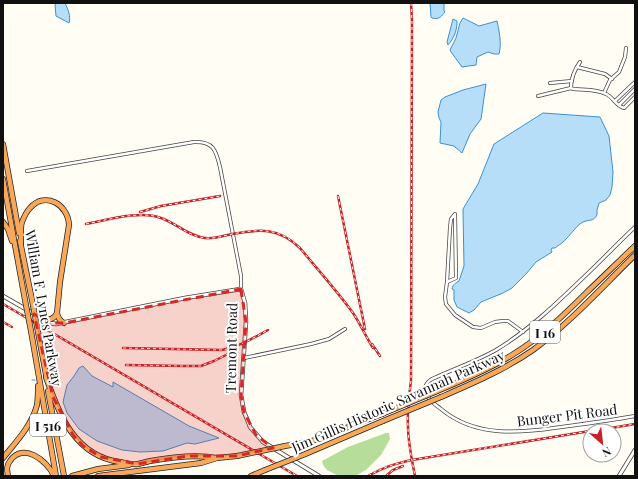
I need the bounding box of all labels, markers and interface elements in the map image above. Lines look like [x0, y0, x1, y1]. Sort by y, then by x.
street label: William F. Lynes Parkway [21, 227, 67, 388]
street label: Tremont Road [221, 303, 241, 393]
road number: I 16 [530, 321, 560, 343]
street label: Jim Gillis Historic Savannah Parkway [287, 345, 508, 457]
street label: Bunger Pit Road [516, 399, 618, 431]
road number: I 516 [30, 414, 66, 436]
north arrow [582, 423, 622, 463]
text: N [600, 444, 614, 461]

